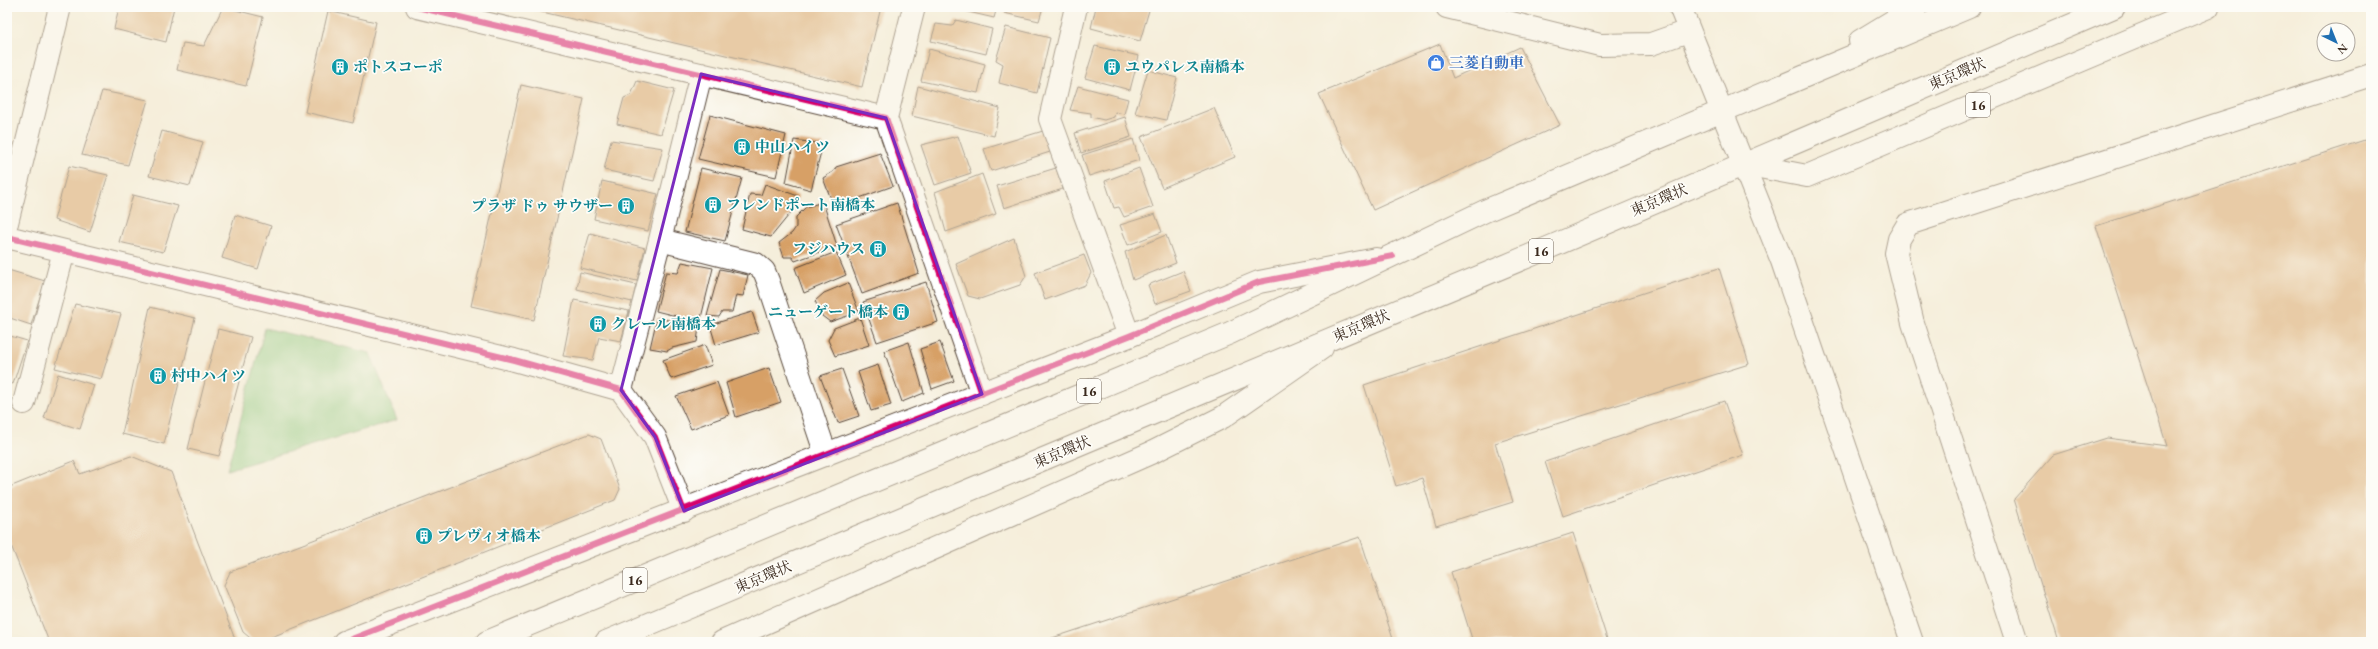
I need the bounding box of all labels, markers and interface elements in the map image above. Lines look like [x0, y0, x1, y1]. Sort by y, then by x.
north arrow [2316, 22, 2356, 62]
text: N [2335, 41, 2351, 58]
shop icon: 三菱自動車 [1426, 53, 1446, 73]
place label: 三菱自動車 [1449, 53, 1524, 72]
street label: 東京環状 [1925, 53, 1988, 94]
building icon: ポトスコーポ [330, 57, 350, 77]
place label: ポトスコーポ [353, 57, 443, 76]
building icon: ユウパレス南橋本 [1102, 57, 1122, 77]
place label: ユウパレス南橋本 [1125, 57, 1245, 76]
road number: 16 [1966, 93, 1990, 117]
building icon: 中山ハイツ [732, 137, 752, 157]
place label: 中山ハイツ [755, 137, 830, 156]
street label: 東京環状 [1627, 179, 1690, 220]
building icon: フレンドポート南橋本 [703, 195, 723, 215]
place label: フレンドポート南橋本 [726, 195, 875, 214]
place label: プラザ ドゥ サウザー [471, 196, 613, 215]
building icon: プラザ ドゥ サウザー [616, 196, 636, 216]
place label: フジハウス [792, 239, 865, 258]
building icon: フジハウス [868, 239, 888, 259]
road number: 16 [1529, 239, 1553, 263]
place label: ニューゲート橋本 [768, 302, 888, 321]
building icon: ニューゲート橋本 [891, 302, 911, 322]
street label: 東京環状 [1329, 305, 1392, 346]
building icon: クレール南橋本 [588, 314, 608, 334]
place label: クレール南橋本 [611, 314, 716, 333]
building icon: 村中ハイツ [148, 366, 168, 386]
place label: 村中ハイツ [171, 366, 246, 385]
road number: 16 [1077, 379, 1101, 403]
street label: 東京環状 [1030, 431, 1093, 472]
building icon: プレヴィオ橋本 [414, 526, 434, 546]
place label: プレヴィオ橋本 [437, 526, 541, 545]
street label: 東京環状 [731, 556, 794, 597]
road number: 16 [623, 568, 647, 592]

